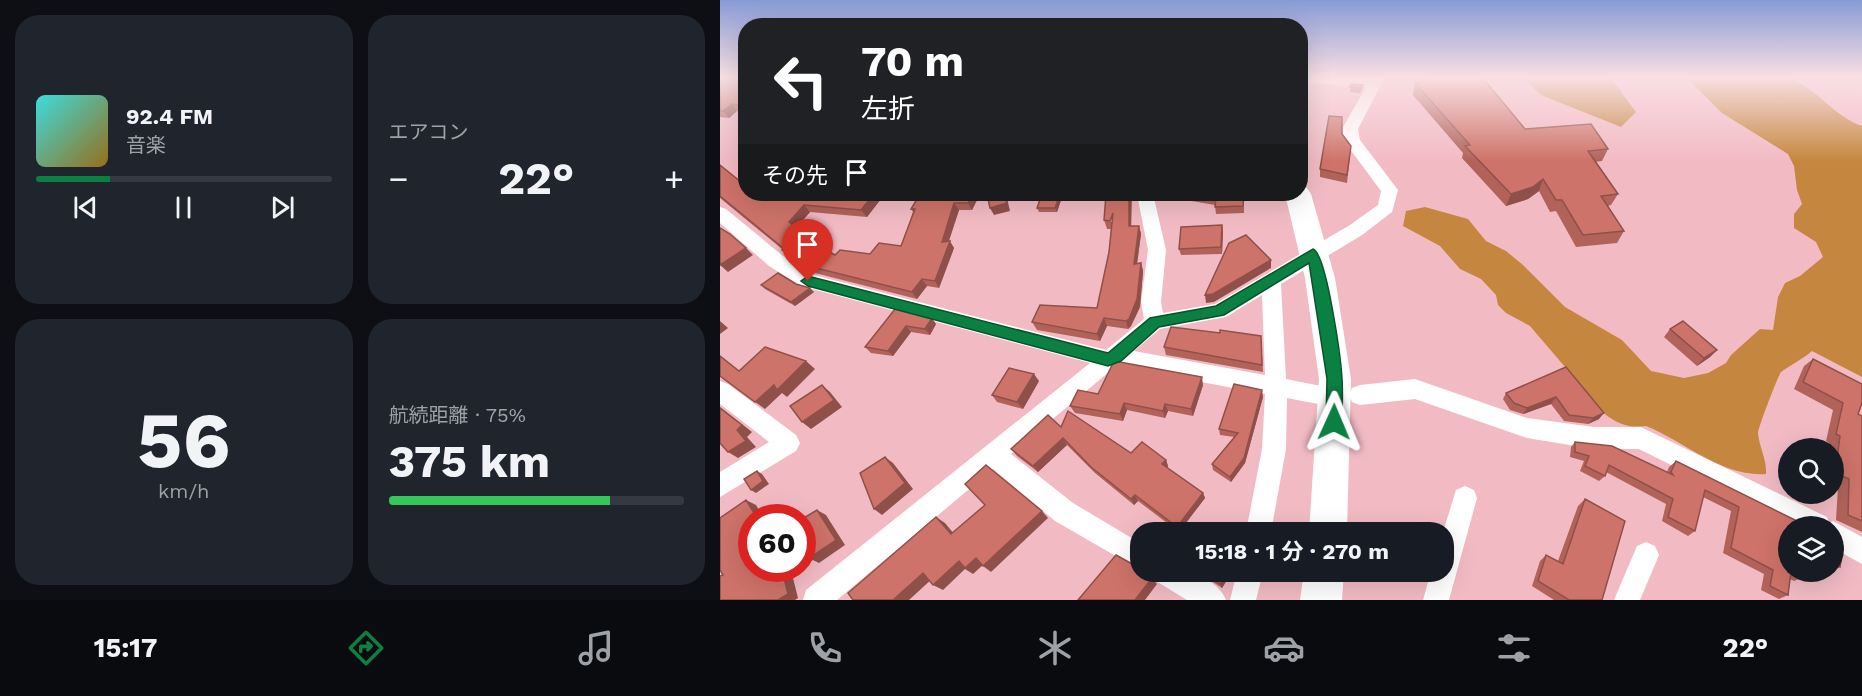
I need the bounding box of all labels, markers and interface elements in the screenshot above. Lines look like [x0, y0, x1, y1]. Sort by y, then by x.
text: 70 m [861, 37, 964, 86]
icon: left [762, 42, 840, 120]
text: 左折 [861, 93, 915, 125]
text: 92.4 FM [126, 104, 213, 129]
text: エアコン [389, 120, 469, 144]
text: 音楽 [126, 133, 166, 157]
text: 22° [498, 152, 574, 205]
icon: arrive [840, 156, 873, 189]
text: − [389, 159, 408, 198]
text: + [664, 159, 684, 198]
text: その先 [762, 163, 828, 188]
icon: previous [69, 191, 102, 224]
icon: pause [167, 191, 200, 224]
icon: next [266, 191, 299, 224]
pin [782, 219, 833, 281]
icon: arrive [791, 228, 824, 261]
position arrow [1302, 390, 1366, 454]
text: 56 [137, 394, 231, 486]
text: 航続距離 · 75% [389, 403, 526, 427]
text: 375 km [389, 435, 550, 488]
map controls [1778, 438, 1844, 582]
button: search [1778, 438, 1844, 504]
text: km/h [158, 479, 210, 503]
speed limit sign: 60 [738, 504, 816, 582]
button: layers [1778, 516, 1844, 582]
text: 15:18 · 1 分 · 270 m [1195, 539, 1389, 564]
icon: directions [345, 627, 387, 669]
icon: music [575, 627, 617, 669]
icon: phone [804, 627, 846, 669]
icon: climate [1034, 627, 1076, 669]
icon: car [1263, 627, 1305, 669]
icon: filters [1493, 627, 1535, 669]
text: 15:17 [94, 632, 157, 664]
text: 22° [1723, 632, 1768, 664]

